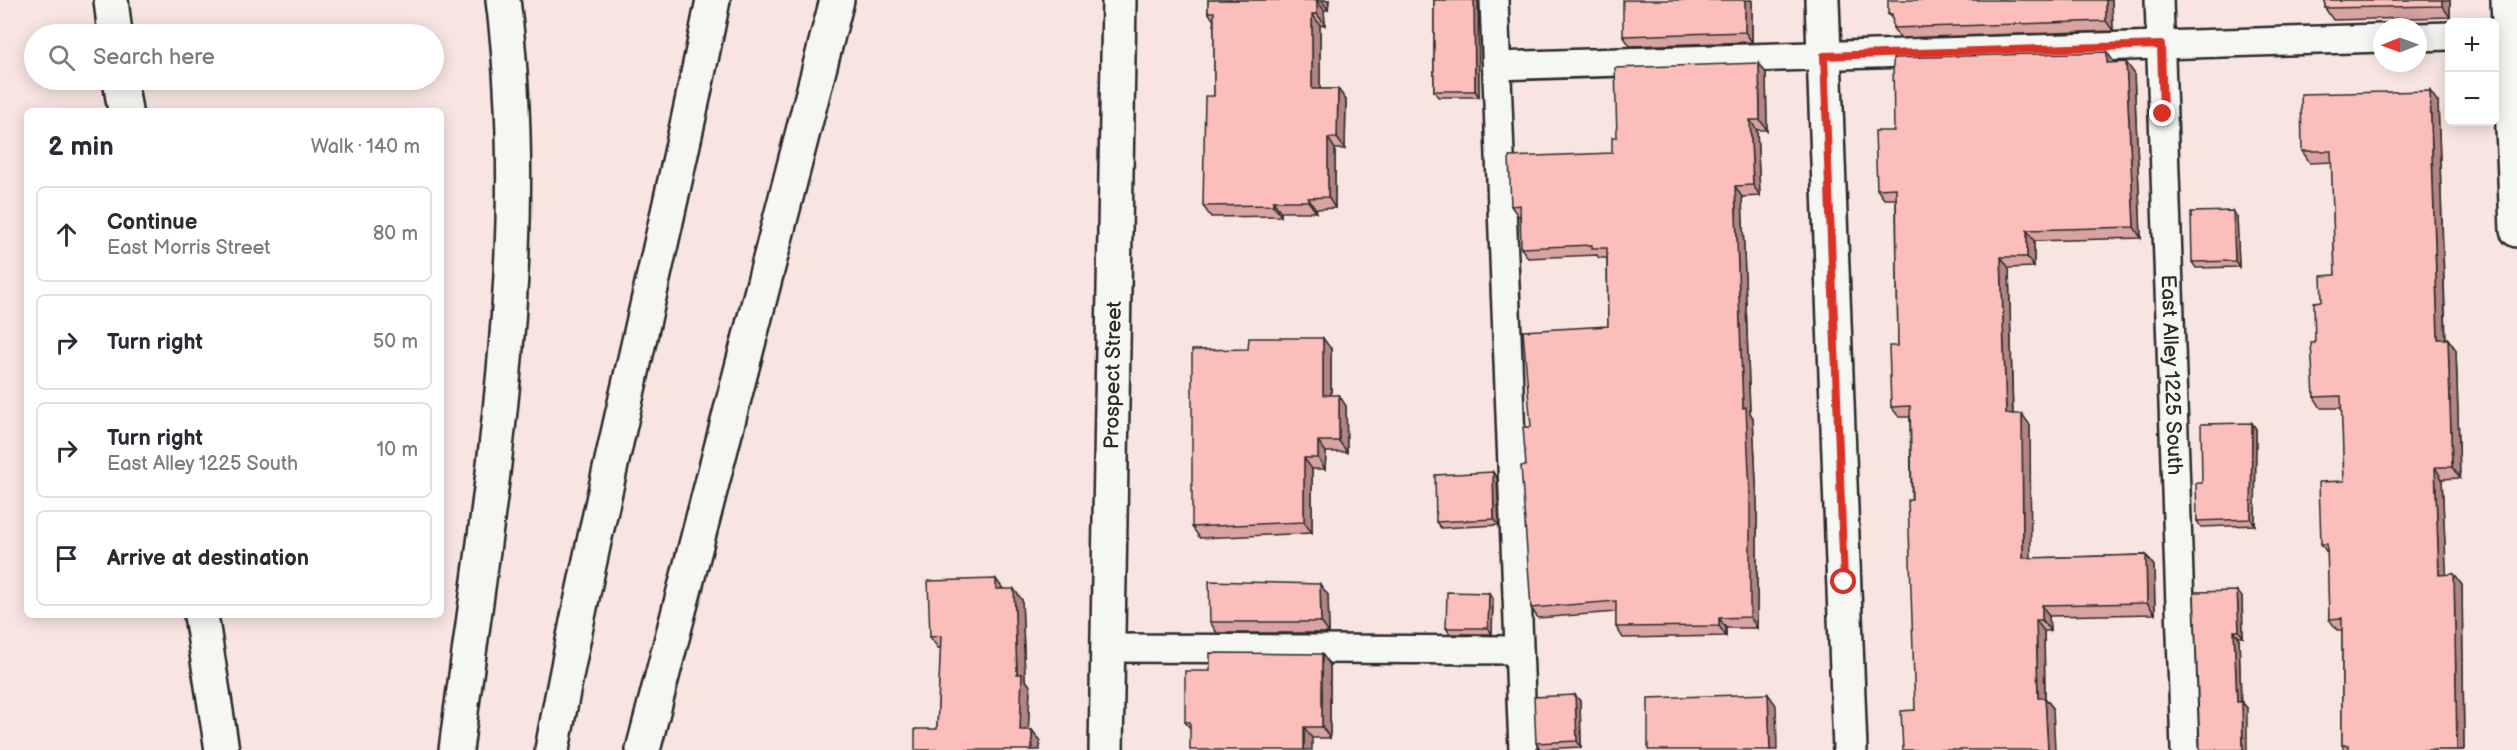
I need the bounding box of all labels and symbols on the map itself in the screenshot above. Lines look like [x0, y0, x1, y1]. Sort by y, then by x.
north arrow [2373, 18, 2427, 72]
route end [2149, 100, 2175, 126]
street label: East Alley 1225 South [2156, 274, 2187, 476]
street label: Prospect Street [1099, 300, 1127, 449]
route start [1830, 568, 1856, 594]

